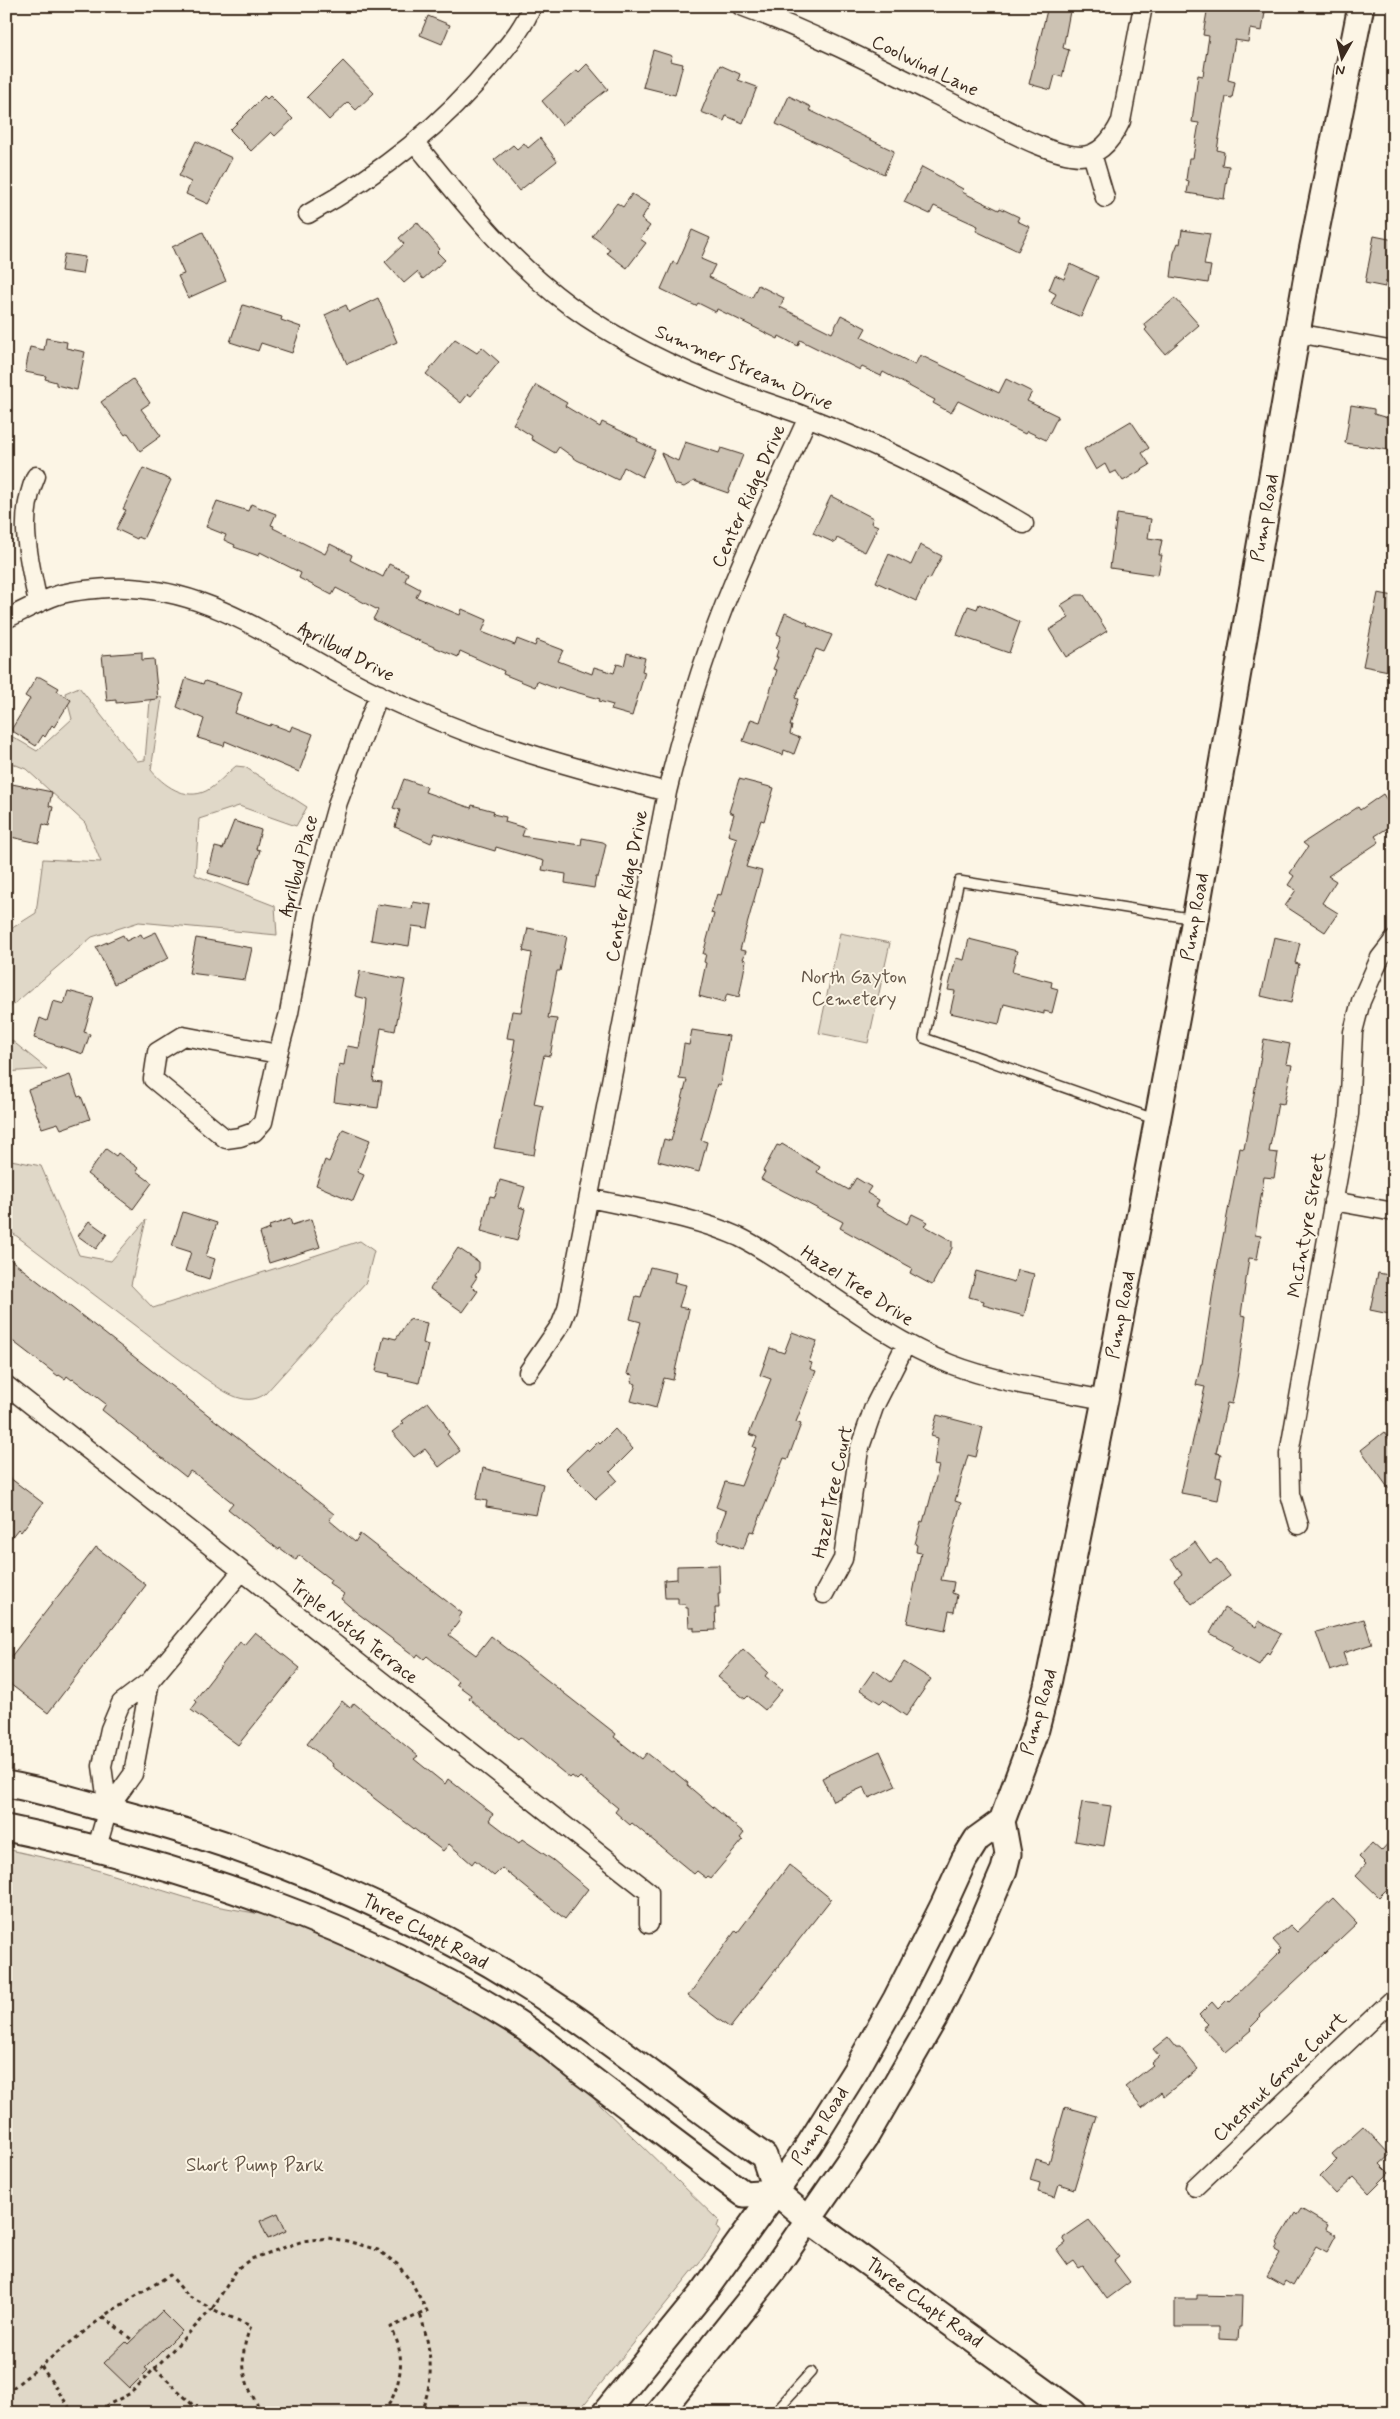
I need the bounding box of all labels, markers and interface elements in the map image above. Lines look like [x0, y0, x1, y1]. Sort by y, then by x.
street label: Coolwind Lane [867, 29, 983, 103]
north arrow [1318, 32, 1368, 82]
text: N [1334, 60, 1346, 79]
street label: Summer Stream Drive [651, 319, 837, 417]
street label: Center Ridge Drive [706, 420, 793, 572]
street label: Pump Road [1245, 472, 1285, 564]
street label: Aprilbud Drive [292, 616, 399, 690]
street label: Center Ridge Drive [600, 808, 655, 965]
street label: Aprilbud Place [273, 812, 327, 920]
street label: Pump Road [1175, 871, 1215, 963]
park label: North Gayton Cemetery [801, 965, 907, 1012]
street label: McIntyre Street [1282, 1150, 1332, 1300]
street label: Hazel Tree Drive [795, 1240, 919, 1332]
street label: Pump Road [1100, 1269, 1142, 1361]
street label: Hazel Tree Court [807, 1423, 859, 1561]
street label: Triple Notch Terrace [284, 1574, 424, 1690]
street label: Pump Road [1015, 1666, 1063, 1758]
street label: Three Chopt Road [358, 1888, 492, 1976]
street label: Chestnut Grove Court [1208, 2006, 1352, 2148]
street label: Pump Road [785, 2082, 855, 2170]
park label: Short Pump Park [186, 2153, 324, 2178]
street label: Three Chopt Road [860, 2252, 988, 2354]

